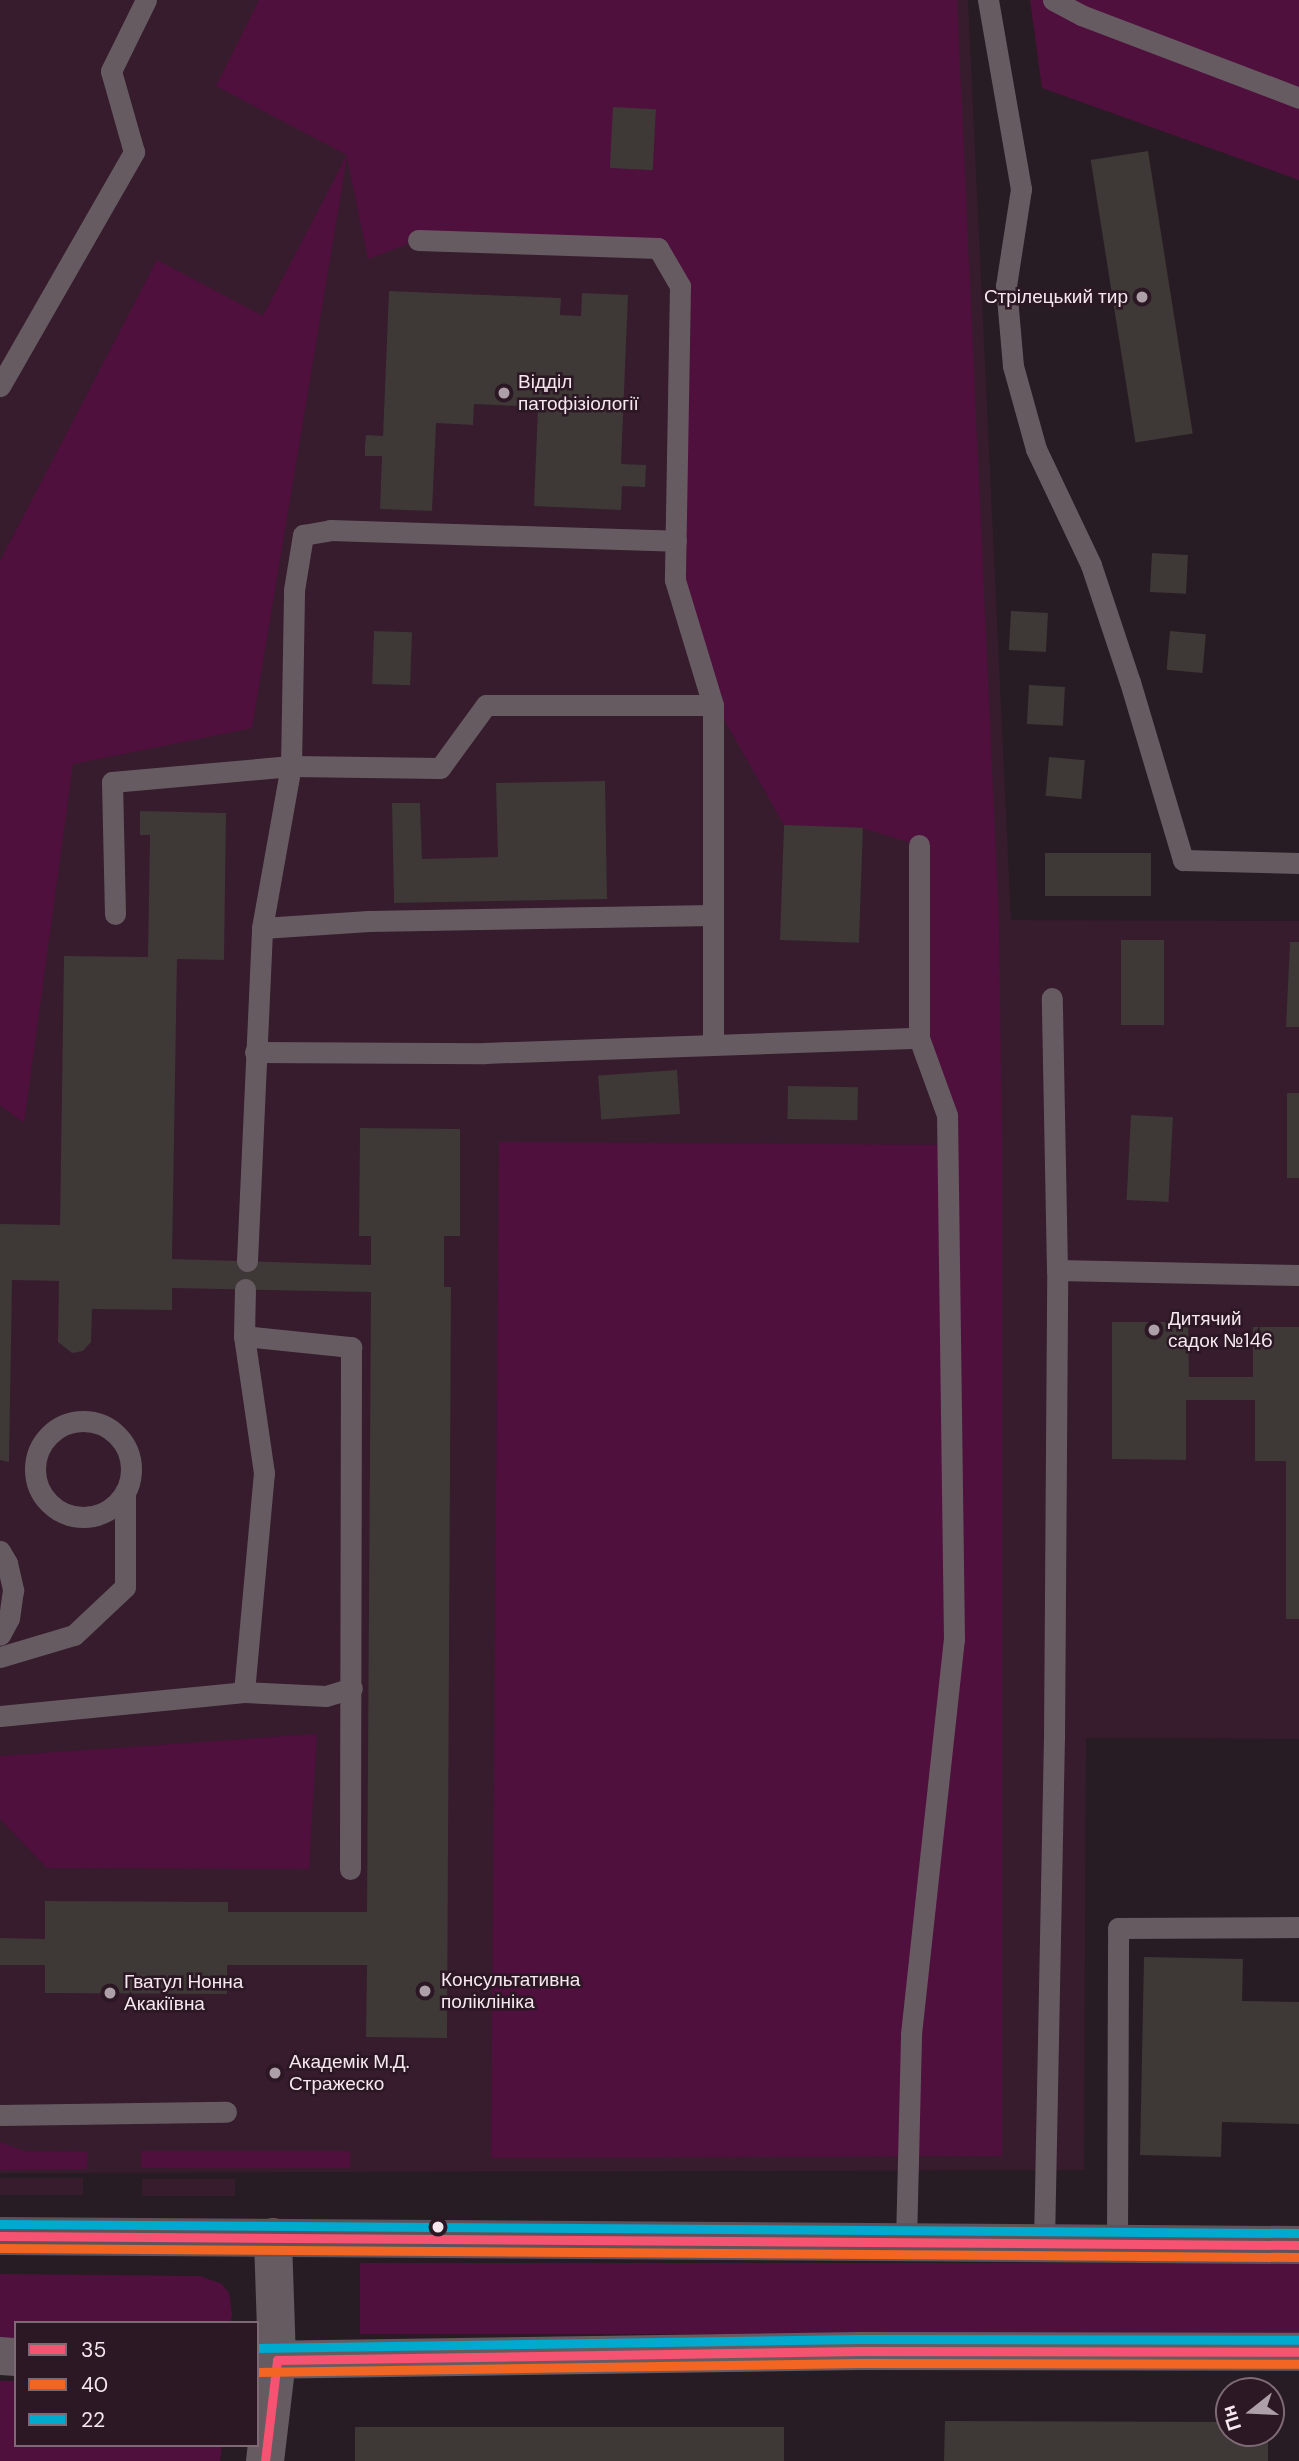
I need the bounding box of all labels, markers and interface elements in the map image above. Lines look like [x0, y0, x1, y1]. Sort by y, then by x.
place label: Стрілецький тир [984, 286, 1128, 308]
marker: Стрілецький тир [1134, 289, 1150, 305]
place label: Відділ патофізіології [518, 371, 639, 415]
marker: Відділ патофізіології [496, 385, 512, 401]
place label: Дитячий садок №146 [1168, 1308, 1273, 1352]
marker: Дитячий садок №146 [1146, 1322, 1162, 1338]
place label: Консультативна поліклініка [441, 1969, 580, 2013]
place label: Гватул Нонна Акакіївна [124, 1971, 243, 2015]
marker: Консультативна поліклініка [415, 1981, 435, 2001]
marker: Гватул Нонна Акакіївна [102, 1985, 118, 2001]
place label: Академік М.Д. Стражеско [289, 2051, 409, 2095]
marker: Академік М.Д. Стражеско [267, 2065, 283, 2081]
unlabelled marker [431, 2220, 445, 2234]
legend [14, 2321, 259, 2447]
text: 35 [81, 2336, 106, 2364]
text: 40 [81, 2371, 108, 2399]
north arrow [1215, 2377, 1285, 2447]
text: Пн [1216, 2402, 1247, 2434]
text: 22 [81, 2406, 105, 2434]

